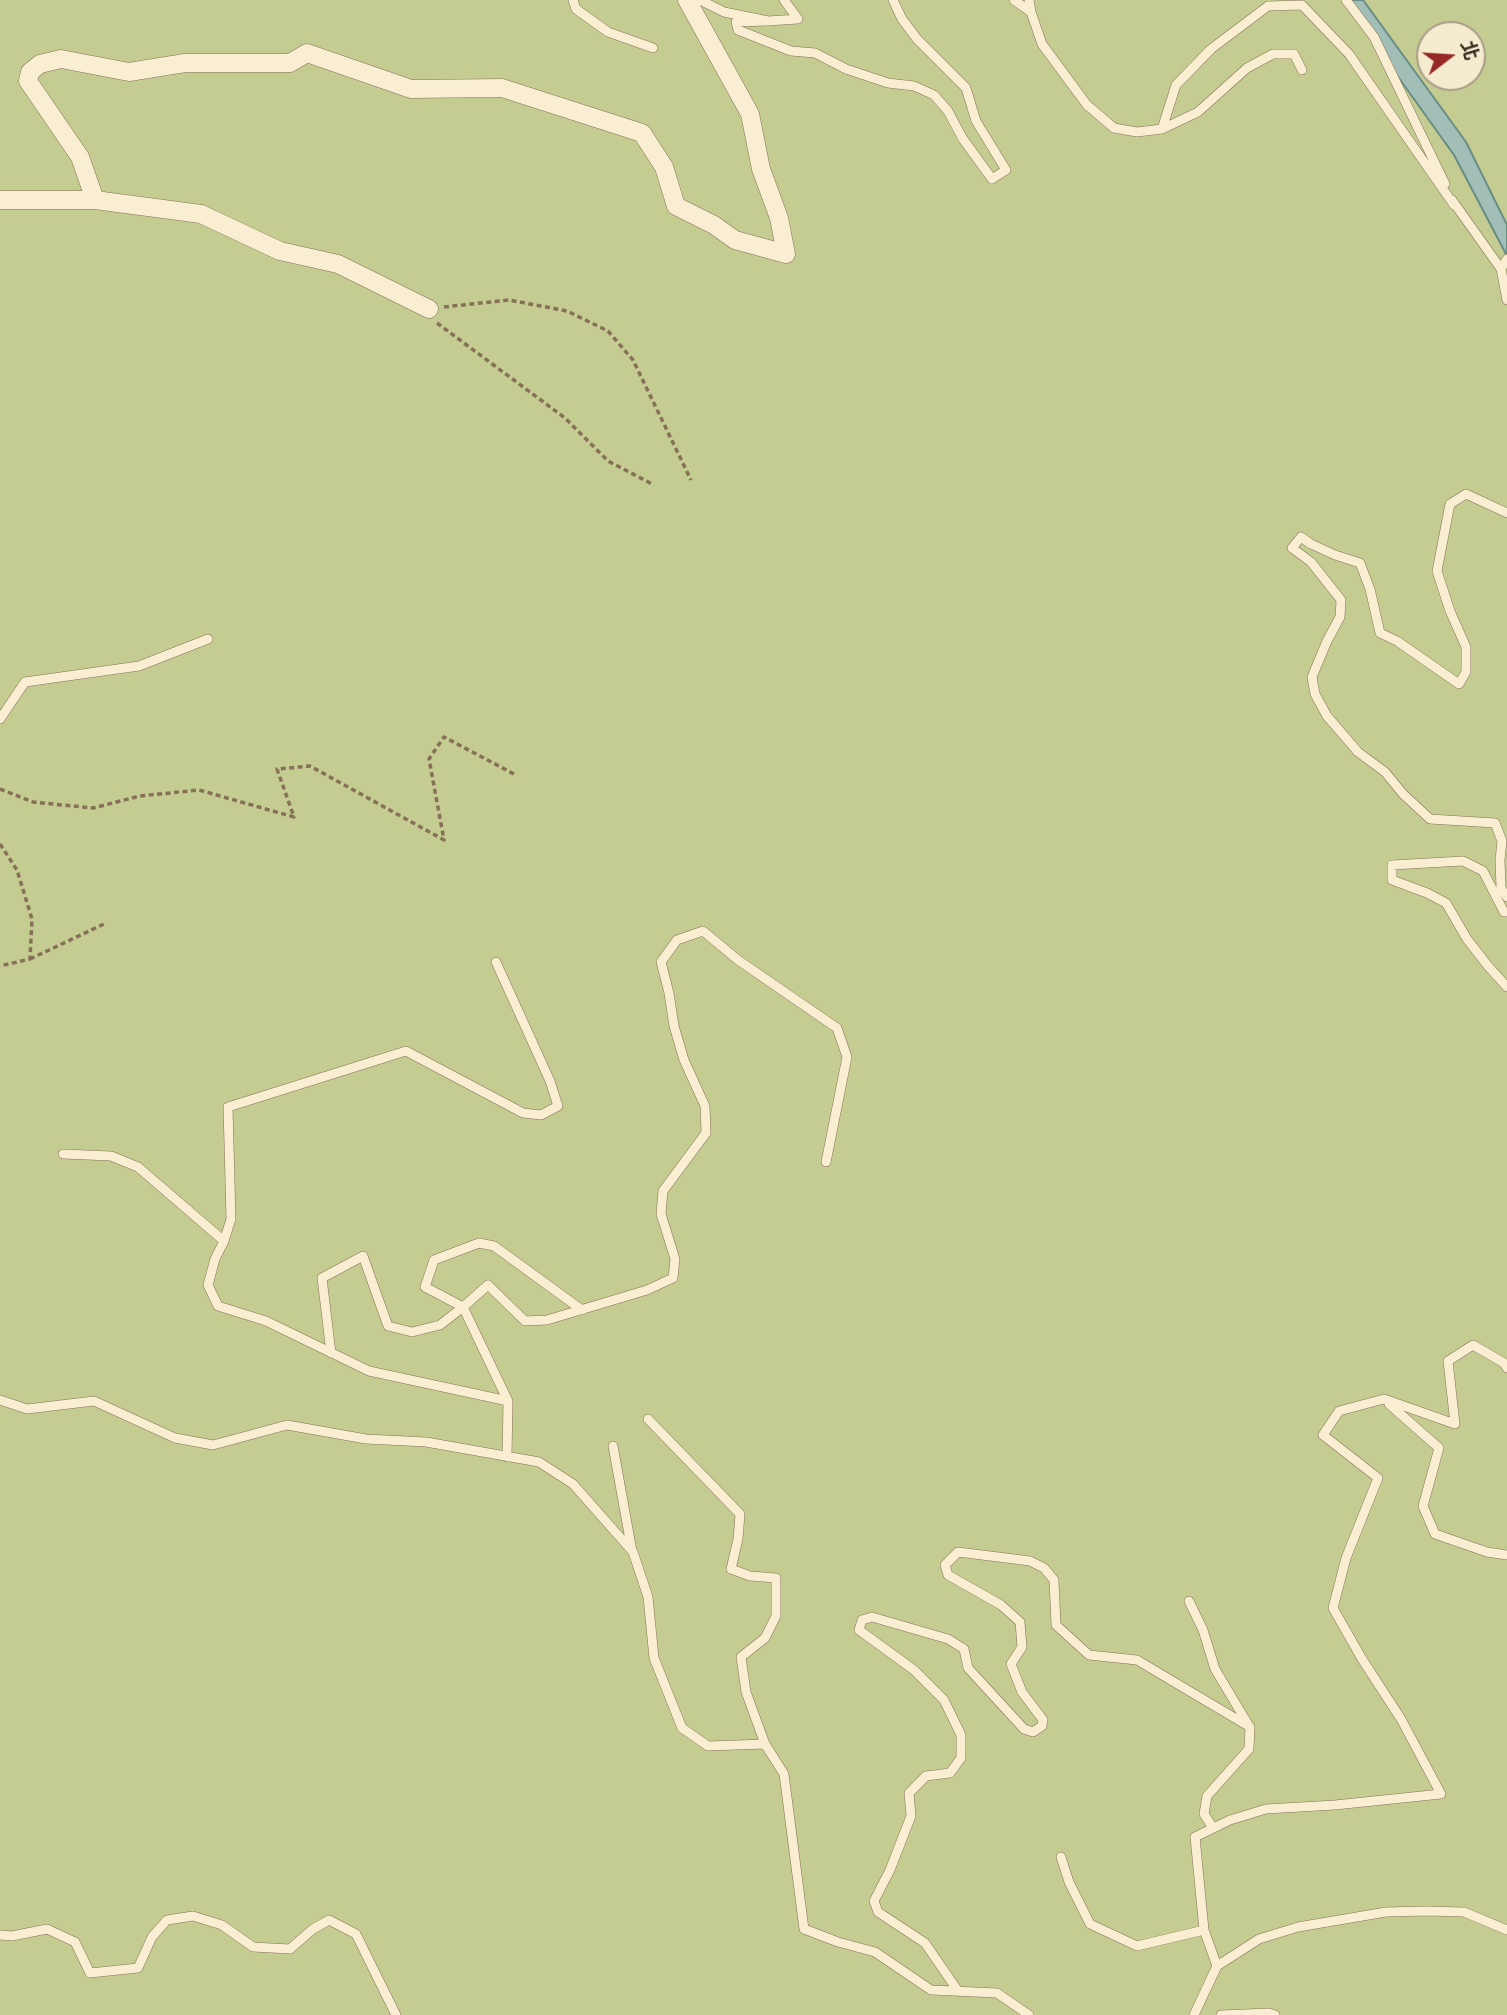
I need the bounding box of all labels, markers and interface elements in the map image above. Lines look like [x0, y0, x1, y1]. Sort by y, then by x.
north arrow [1416, 21, 1486, 91]
text: 北 [1456, 38, 1483, 63]

